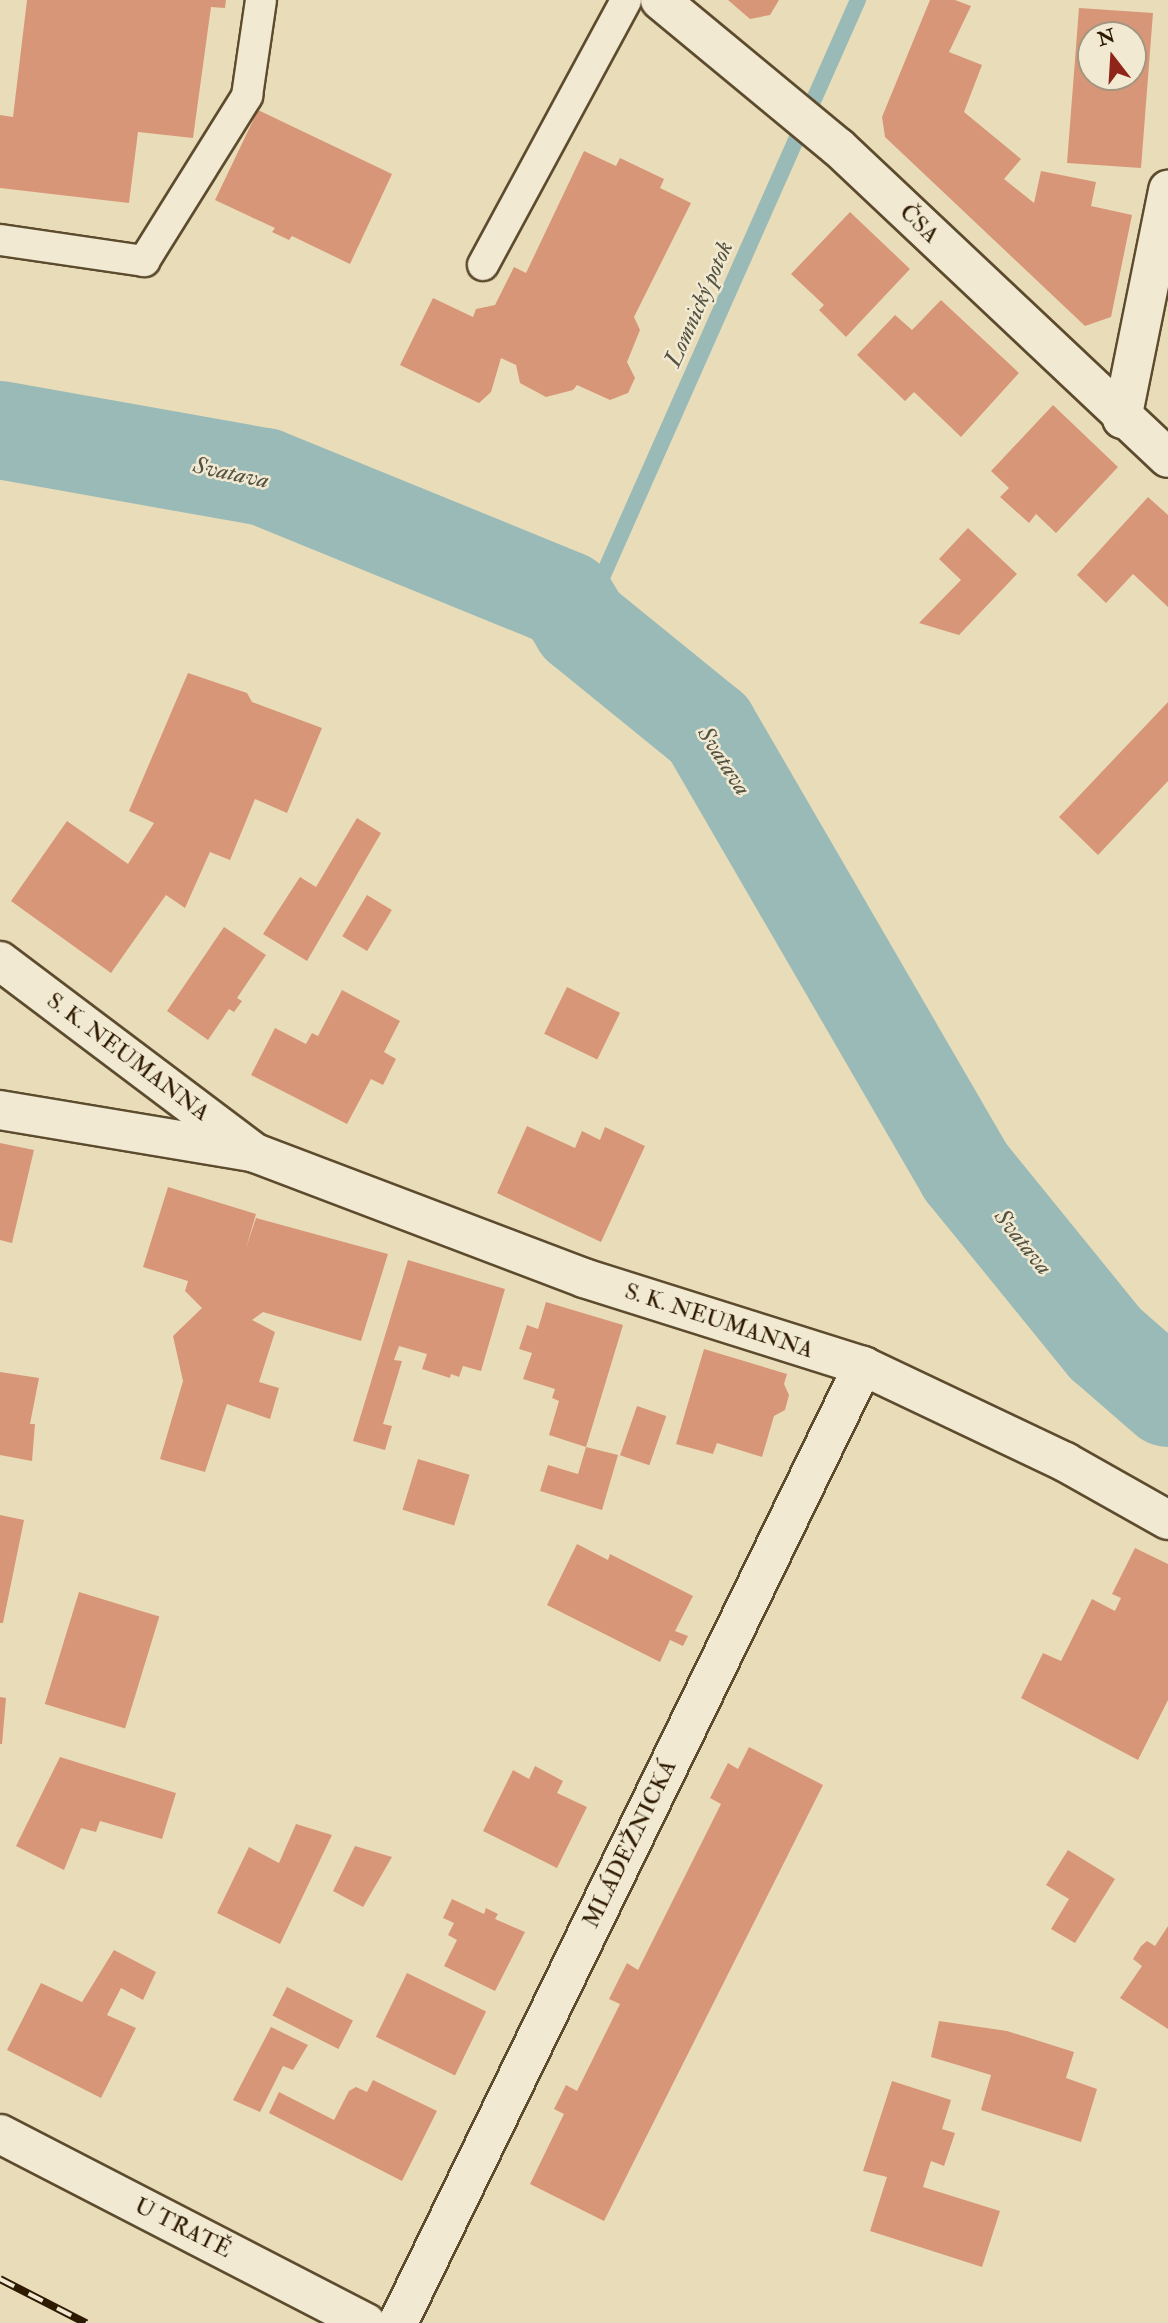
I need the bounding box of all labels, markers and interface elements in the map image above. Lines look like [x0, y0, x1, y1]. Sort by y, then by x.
north arrow [1077, 21, 1147, 91]
text: N [1095, 24, 1118, 52]
street label: ČSA [893, 199, 945, 249]
water label: Lomnický potok [658, 237, 740, 371]
water label: Svatava [191, 451, 271, 495]
water label: Svatava [691, 721, 757, 801]
street label: S. K. NEUMANNA [41, 987, 215, 1127]
water label: Svatava [988, 1203, 1058, 1281]
street label: S. K. NEUMANNA [621, 1278, 817, 1364]
street label: MLÁDEŽNICKÁ [577, 1755, 683, 1933]
street label: U TRATĚ [130, 2192, 236, 2264]

